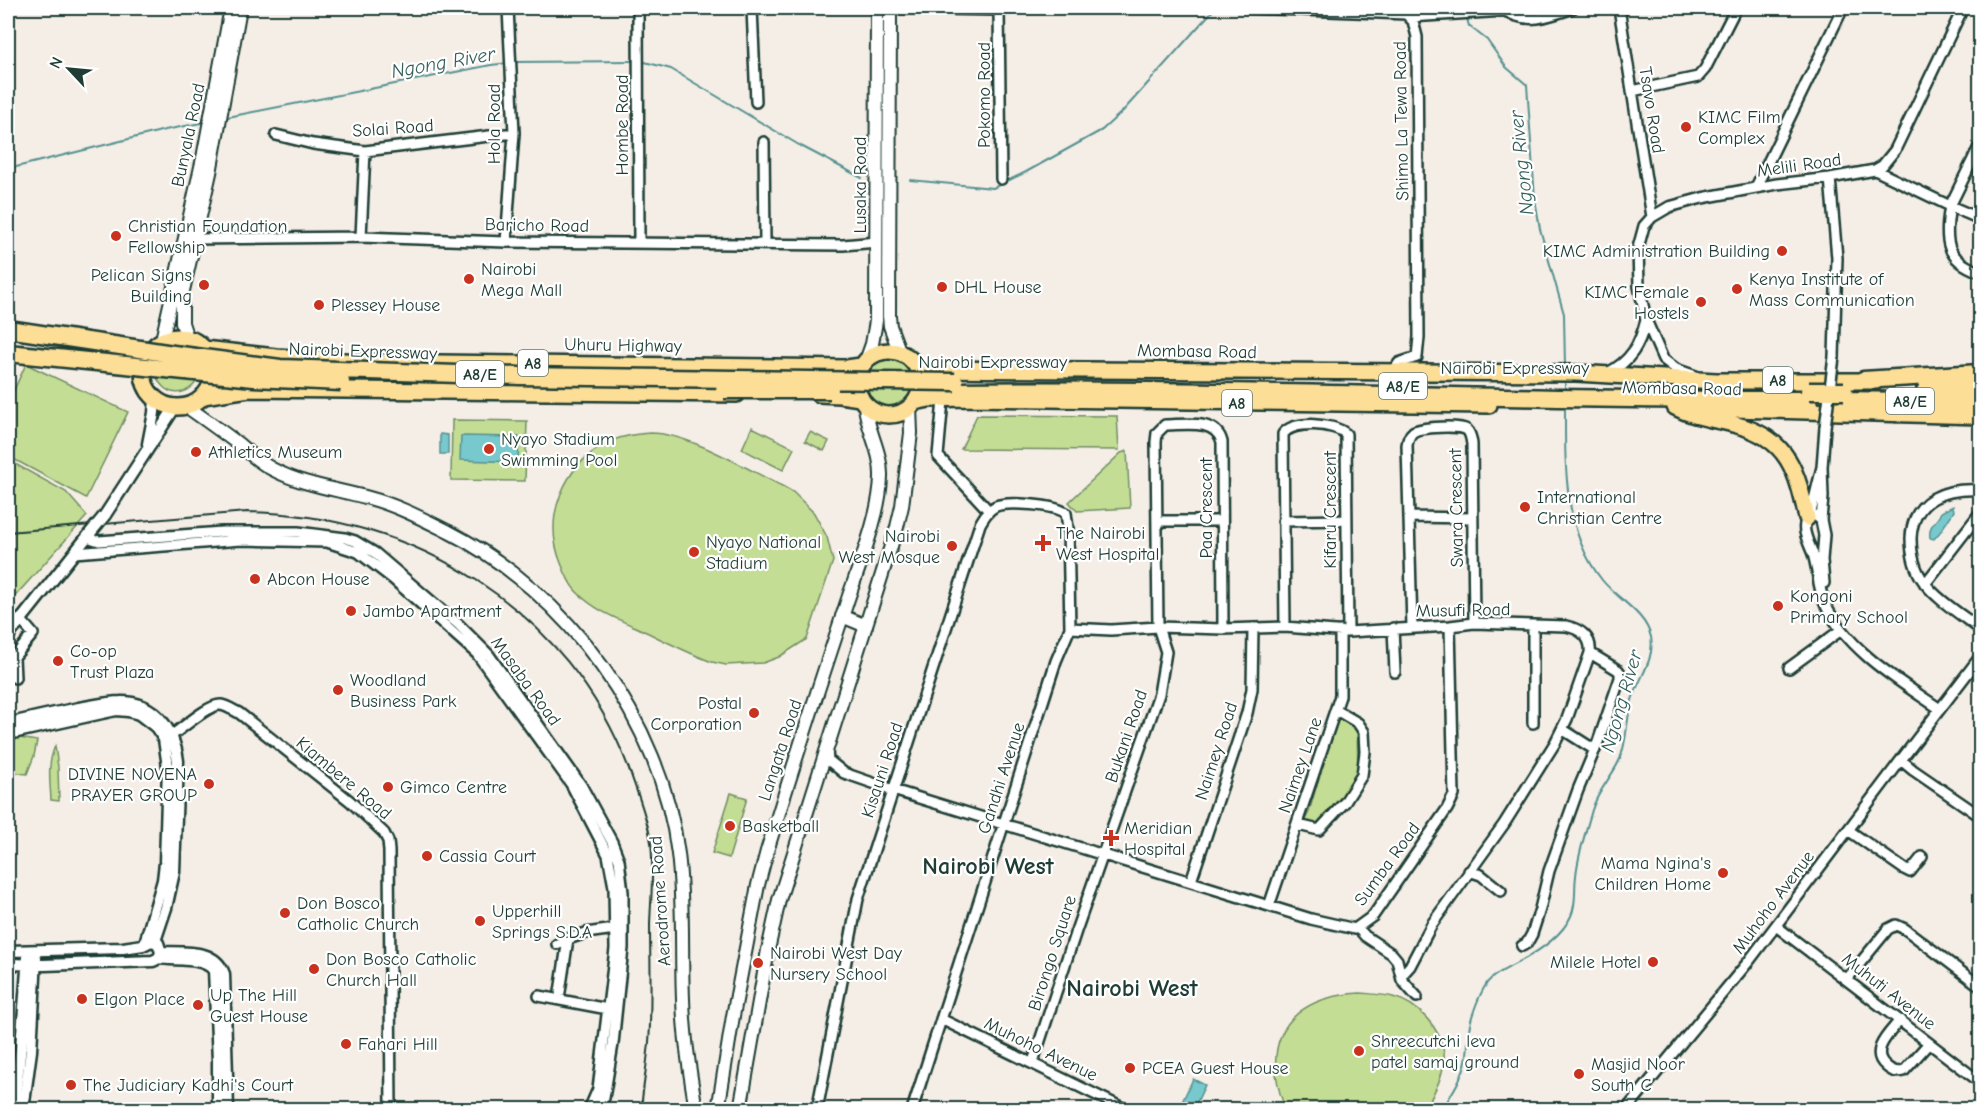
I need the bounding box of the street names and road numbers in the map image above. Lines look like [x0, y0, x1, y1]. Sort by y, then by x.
street label: Shimo La Tewa Road [1390, 41, 1413, 201]
street label: Pokomo Road [974, 42, 995, 148]
street label: Tsavo Road [1634, 65, 1669, 155]
street label: Hombe Road [612, 75, 633, 175]
street label: Bunyala Road [167, 81, 210, 189]
street label: Hola Road [484, 84, 505, 164]
street label: Solai Road [352, 115, 434, 142]
street label: Lusaka Road [850, 136, 871, 234]
street label: Melili Road [1755, 149, 1843, 182]
street label: Baricho Road [485, 214, 589, 237]
street label: Uhuru Highway [564, 334, 683, 357]
street label: Nairobi Expressway [288, 338, 439, 365]
street label: Mombasa Road [1137, 340, 1257, 363]
road number: A8 [518, 350, 548, 376]
street label: Nairobi Expressway [919, 352, 1068, 373]
street label: Nairobi Expressway [1441, 358, 1590, 379]
road number: A8/E [456, 361, 504, 387]
road number: A8 [1763, 367, 1793, 393]
road number: A8/E [1379, 373, 1427, 399]
street label: Mombasa Road [1622, 377, 1742, 400]
road number: A8/E [1886, 388, 1934, 414]
road number: A8 [1222, 390, 1252, 416]
street label: Swara Crescent [1445, 448, 1468, 568]
street label: Kifaru Crescent [1320, 450, 1341, 569]
street label: Paa Crescent [1196, 457, 1217, 559]
street label: Musufi Road [1415, 599, 1511, 622]
street label: Masaba Road [486, 633, 565, 730]
street label: Bukani Road [1101, 687, 1152, 785]
street label: Langata Road [754, 697, 807, 804]
street label: Naimey Road [1191, 699, 1242, 803]
street label: Naimey Lane [1274, 714, 1327, 816]
street label: Kisauni Road [857, 720, 908, 820]
street label: Gandhi Avenue [974, 720, 1029, 837]
street label: Kiambere Road [292, 733, 396, 824]
street label: Sumba Road [1350, 819, 1425, 910]
street label: Aerodrome Road [645, 835, 676, 967]
street label: Muhoho Avenue [1728, 847, 1819, 958]
street label: Birongo Square [1024, 893, 1081, 1014]
street label: Muhuti Avenue [1838, 948, 1940, 1035]
street label: Muhoho Avenue [981, 1013, 1101, 1086]

